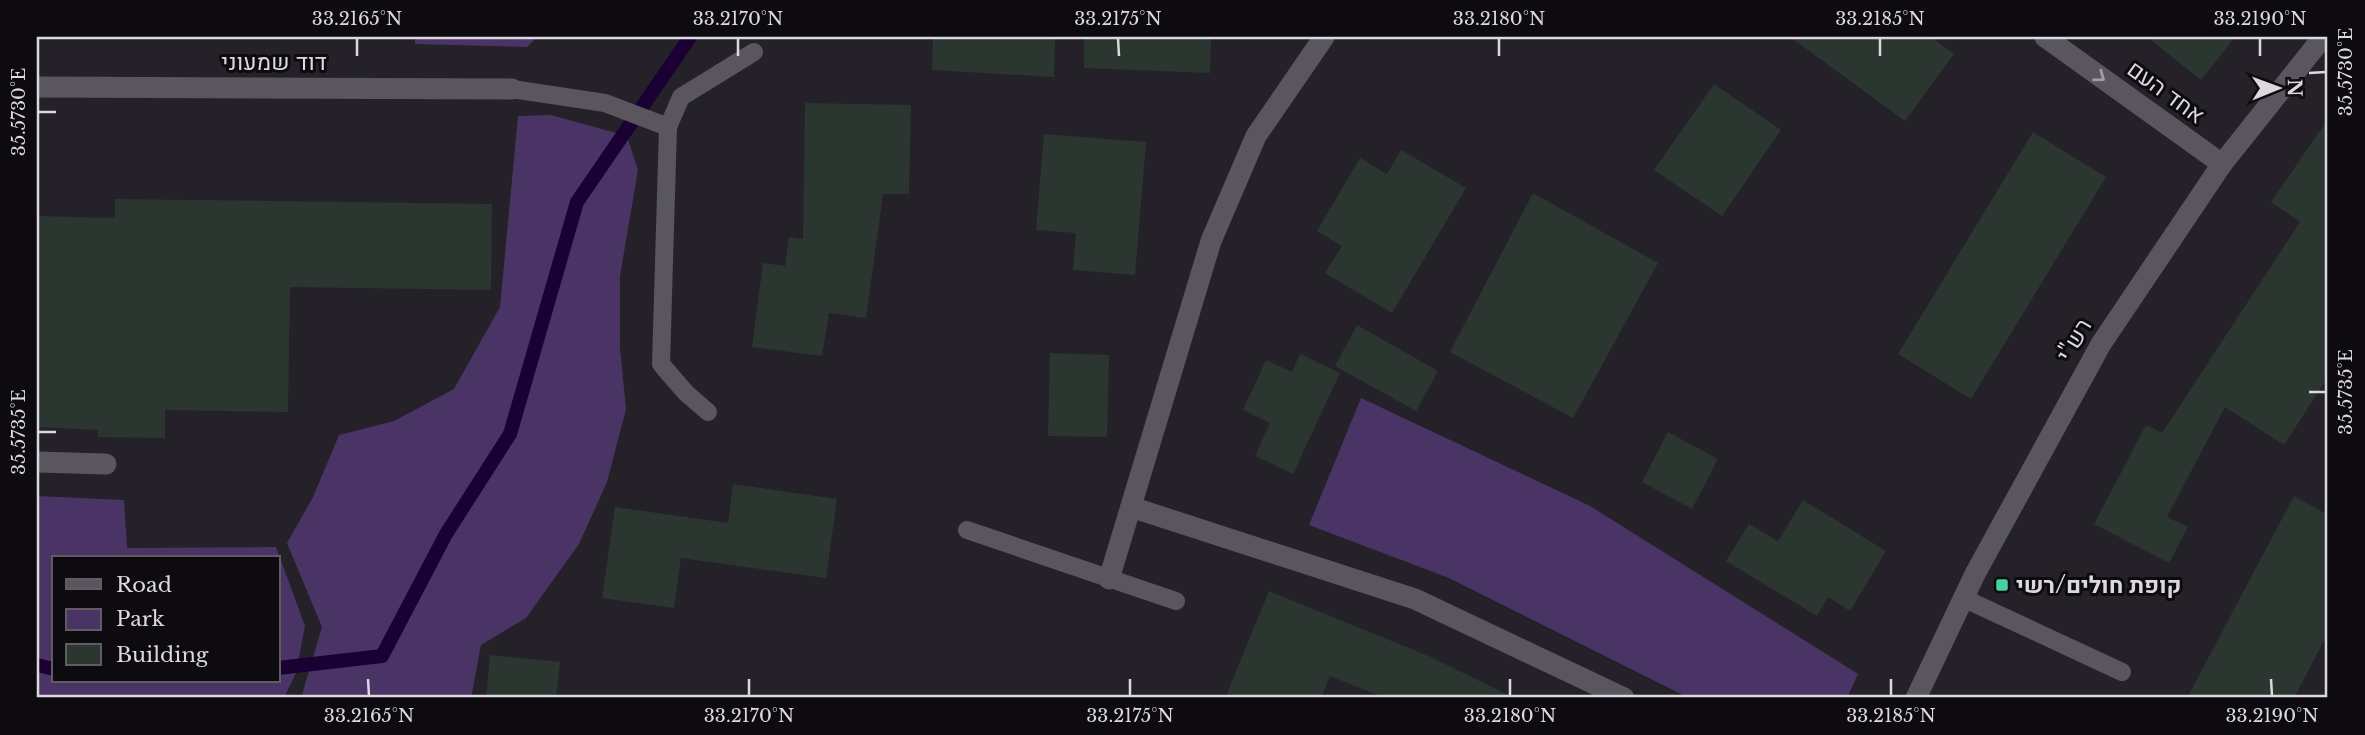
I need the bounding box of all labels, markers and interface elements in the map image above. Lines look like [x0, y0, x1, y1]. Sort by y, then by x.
text: 33.2165°N [312, 8, 402, 30]
text: 33.2170°N [693, 8, 783, 30]
text: 33.2175°N [1074, 8, 1162, 30]
text: 33.2180°N [1453, 8, 1545, 30]
text: 33.2185°N [1835, 8, 1925, 30]
text: 33.2190°N [2214, 8, 2306, 30]
text: 35.5730°E [2335, 28, 2357, 116]
street label: דוד שמעוני [221, 48, 327, 76]
north arrow [2242, 52, 2312, 122]
street label: אחד העם [2122, 55, 2210, 129]
text: 35.5730°E [8, 68, 30, 156]
one-way arrow [2093, 69, 2105, 81]
text: N [2283, 79, 2306, 97]
street label: רש"י [2050, 314, 2098, 366]
text: 35.5735°E [2335, 349, 2357, 435]
text: 35.5735°E [8, 389, 30, 475]
legend [52, 556, 280, 682]
place label: קופת חולים/רשי [2016, 571, 2182, 599]
text: Road [116, 572, 172, 598]
marker: קופת חולים/רשי [1994, 577, 2010, 593]
text: Park [116, 606, 165, 632]
text: Building [116, 642, 209, 668]
text: 33.2165°N [324, 705, 414, 727]
text: 33.2170°N [704, 705, 794, 727]
text: 33.2175°N [1086, 705, 1174, 727]
text: 33.2180°N [1464, 705, 1556, 727]
text: 33.2185°N [1846, 705, 1936, 727]
text: 33.2190°N [2226, 705, 2318, 727]

